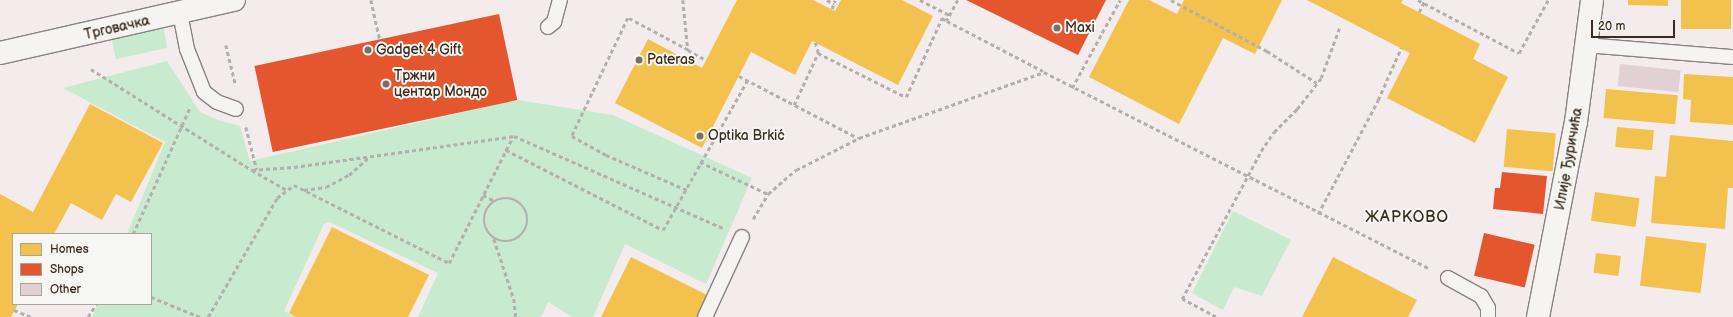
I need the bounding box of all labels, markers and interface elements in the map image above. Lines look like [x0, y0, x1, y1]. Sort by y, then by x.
street label: Трговачка [83, 12, 151, 44]
scale bar [1593, 12, 1677, 38]
text: 20 m [1598, 19, 1625, 34]
place label: Maxi [1065, 20, 1095, 36]
marker: Maxi [1052, 23, 1062, 33]
place label: Gadget 4 Gift [376, 42, 462, 58]
marker: Gadget 4 Gift [363, 45, 373, 55]
place label: Pateras [647, 52, 695, 68]
marker: Pateras [634, 55, 644, 65]
place label: Тржни центар Мондо [394, 68, 487, 100]
marker: Тржни центар Мондо [381, 79, 391, 89]
street label: Илије Ђуричића [1552, 106, 1586, 212]
place label: Optika Brkić [708, 128, 785, 144]
marker: Optika Brkić [695, 131, 705, 141]
district label: ЖАРКОВО [1365, 208, 1449, 228]
legend [12, 233, 152, 305]
text: Homes [50, 242, 89, 257]
text: Shops [50, 262, 84, 277]
text: Other [50, 282, 81, 297]

